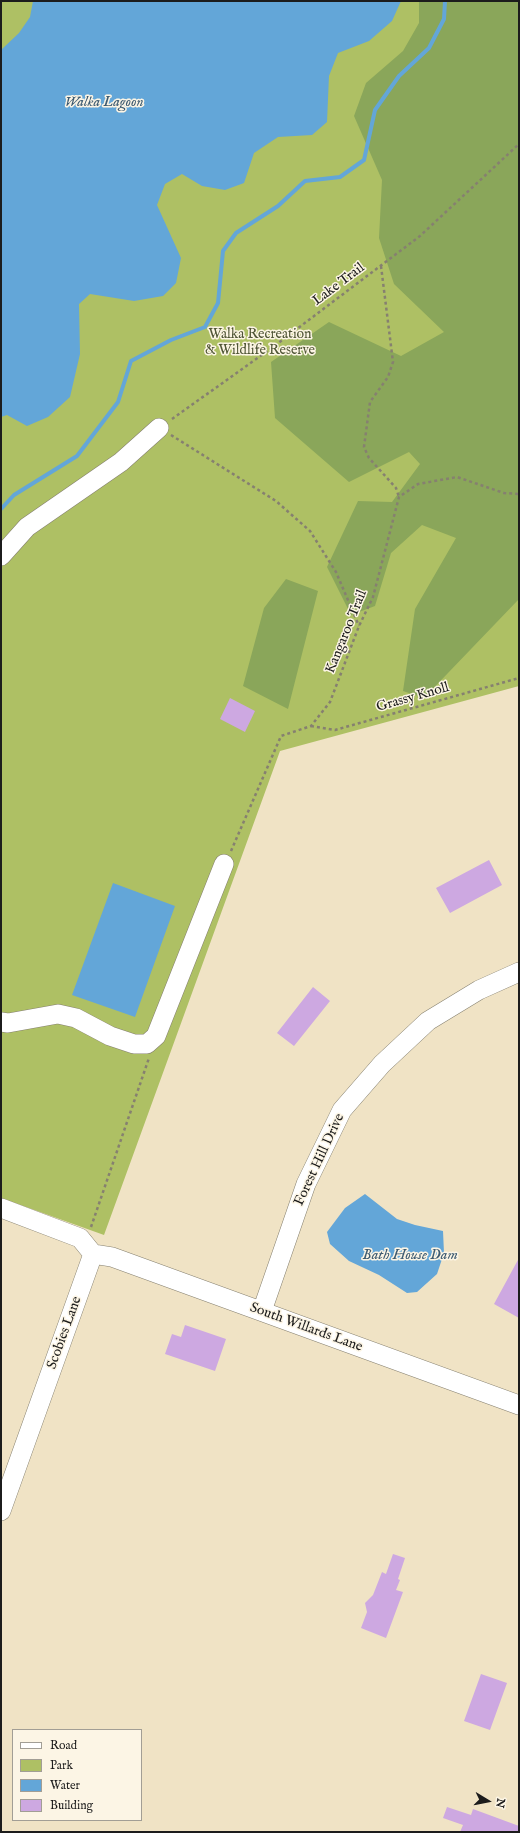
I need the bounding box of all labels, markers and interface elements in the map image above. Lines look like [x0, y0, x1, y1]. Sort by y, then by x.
water label: Walka Lagoon [65, 94, 143, 112]
street label: Lake Trail [310, 260, 368, 310]
park label: Walka Recreation & Wildlife Reserve [205, 327, 315, 360]
street label: Kangaroo Trail [323, 588, 371, 676]
street label: Grassy Knoll [375, 680, 451, 716]
street label: Forest Hill Drive [291, 1111, 349, 1209]
water label: Bath House Dam [362, 1247, 458, 1265]
street label: Scobies Lane [44, 1294, 86, 1372]
street label: South Willards Lane [247, 1300, 365, 1356]
legend [12, 1729, 142, 1821]
text: Road [50, 1738, 77, 1753]
text: Park [50, 1758, 73, 1773]
text: Water [50, 1778, 80, 1793]
north arrow [468, 1781, 508, 1821]
text: N [492, 1797, 508, 1809]
text: Building [50, 1798, 93, 1813]

